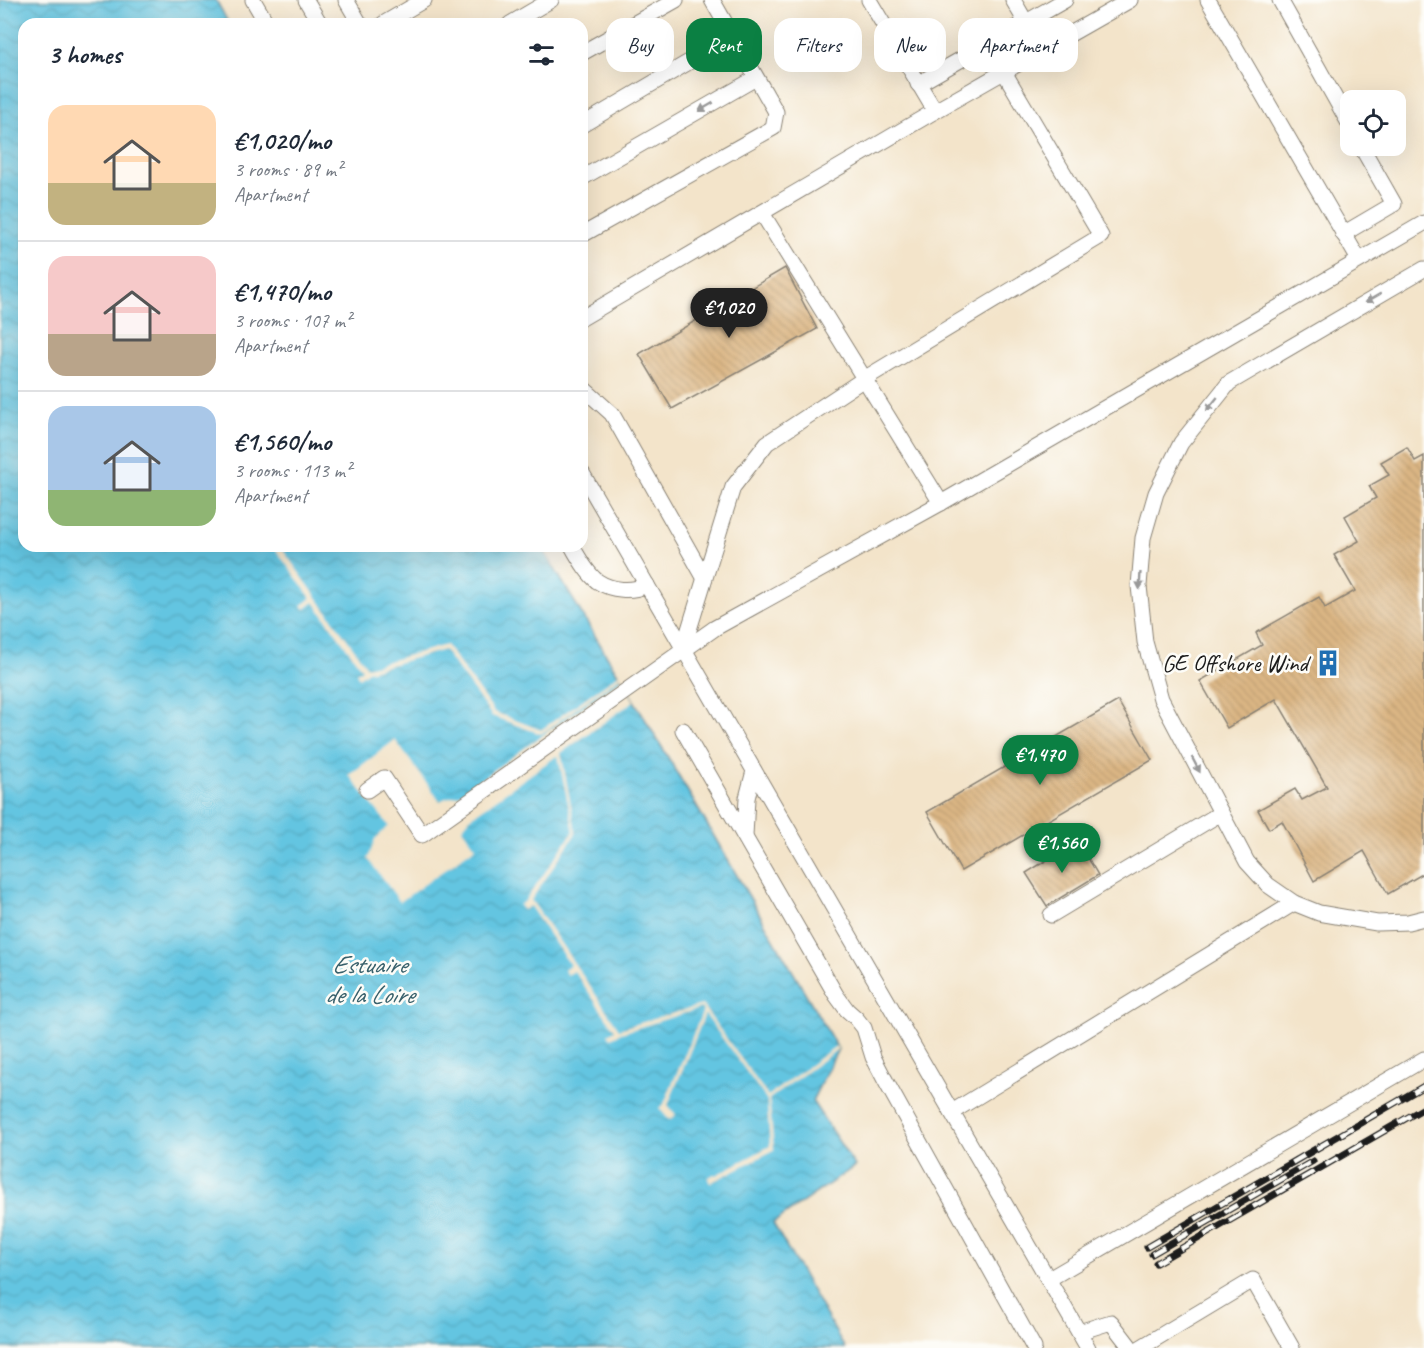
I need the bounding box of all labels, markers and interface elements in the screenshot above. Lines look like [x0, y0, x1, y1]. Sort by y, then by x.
chip: Buy [606, 18, 674, 72]
chip: Rent [686, 18, 762, 72]
chip: Filters [774, 18, 862, 72]
chip: New [874, 18, 946, 72]
chip: Apartment [958, 18, 1078, 72]
text: 3 homes [48, 38, 121, 71]
icon: filters [525, 38, 558, 71]
map controls [1340, 90, 1406, 156]
button: locate [1340, 90, 1406, 156]
one-way arrow [697, 102, 714, 112]
text: €1,020/mo [234, 124, 331, 157]
icon: home [96, 129, 168, 201]
text: 3 rooms · 89 m² [234, 157, 342, 182]
text: Apartment [234, 182, 307, 207]
text: €1,470/mo [234, 275, 331, 308]
icon: home [96, 280, 168, 352]
pin: €1,020 [680, 288, 778, 339]
one-way arrow [1365, 293, 1382, 303]
text: €1,020 [705, 295, 753, 320]
text: 3 rooms · 107 m² [234, 308, 351, 333]
text: Apartment [234, 333, 307, 358]
one-way arrow [1205, 396, 1218, 412]
text: €1,560/mo [234, 425, 331, 458]
icon: home [96, 430, 168, 502]
text: 3 rooms · 113 m² [234, 458, 351, 483]
text: Apartment [234, 483, 307, 508]
one-way arrow [1135, 571, 1144, 590]
place label: GE Offshore Wind [1162, 648, 1312, 678]
building icon: GE Offshore Wind [1313, 648, 1343, 678]
pin: €1,470 [991, 735, 1089, 786]
text: €1,470 [1016, 742, 1064, 767]
one-way arrow [1191, 756, 1200, 773]
pin: €1,560 [1013, 823, 1111, 874]
text: €1,560 [1037, 830, 1087, 855]
water label: Estuaire de la Loire [325, 948, 417, 1011]

